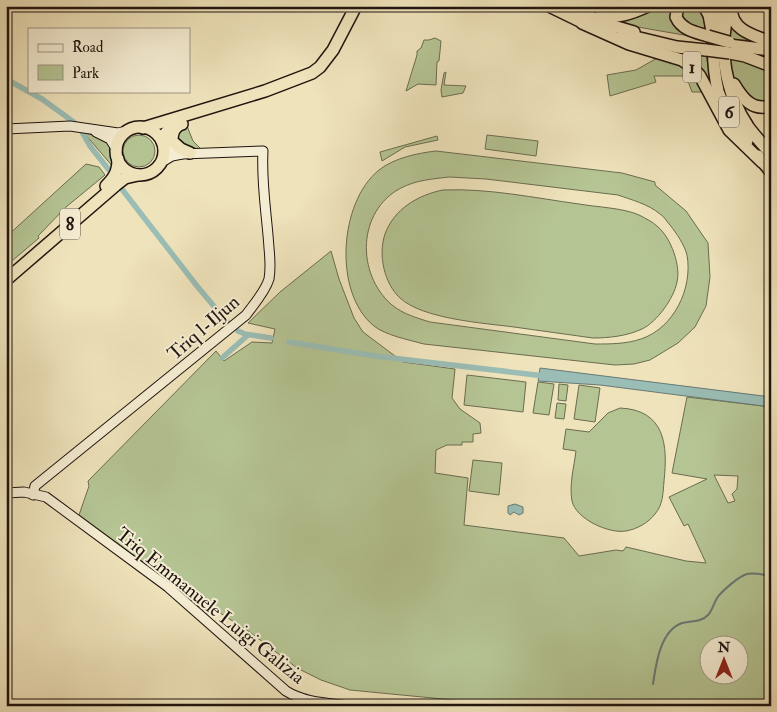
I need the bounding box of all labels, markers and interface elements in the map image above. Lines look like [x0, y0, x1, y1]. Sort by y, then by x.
legend [28, 28, 190, 92]
text: Road [72, 38, 104, 57]
road number: 1 [683, 52, 701, 82]
text: Park [72, 64, 99, 83]
road number: 6 [719, 96, 739, 128]
road number: 8 [60, 208, 80, 240]
street label: Triq l-Iljun [163, 290, 245, 366]
street label: Triq Emmanuele Luigi Galizia [111, 522, 310, 689]
north arrow [700, 634, 750, 684]
text: N [717, 639, 731, 656]

